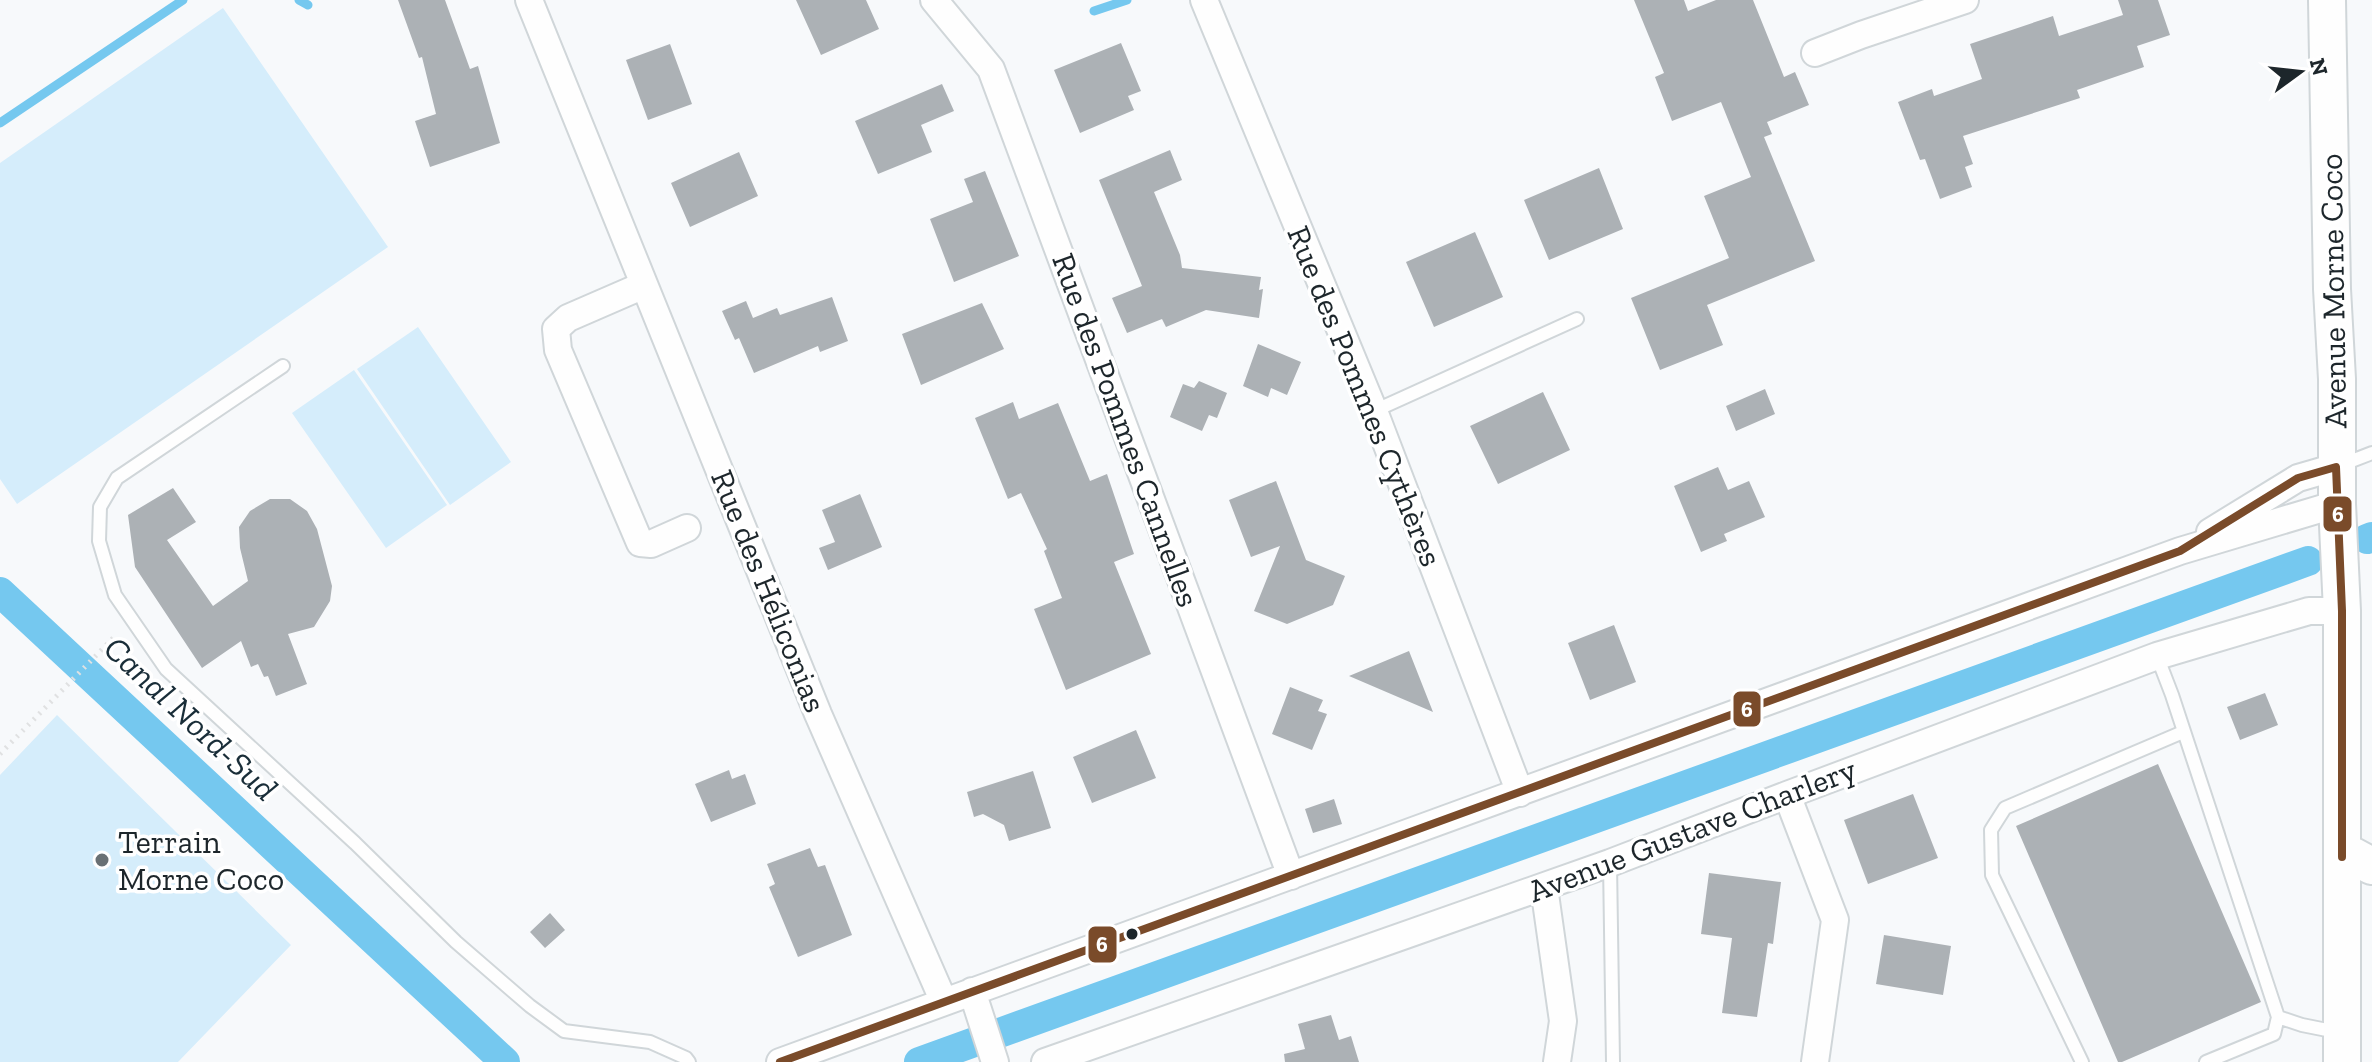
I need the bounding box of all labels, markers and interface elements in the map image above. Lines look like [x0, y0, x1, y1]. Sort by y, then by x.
north arrow [2260, 32, 2340, 112]
text: N [2304, 55, 2334, 79]
street label: Avenue Morne Coco [2312, 153, 2354, 429]
street label: Rue des Pommes Cythères [1279, 220, 1451, 572]
street label: Rue des Pommes Cannelles [1044, 248, 1208, 612]
street label: Rue des Héliconias [703, 464, 835, 718]
line badge: 6 [2322, 495, 2353, 533]
text: 6 [2332, 501, 2344, 528]
water label: Canal Nord-Sud [95, 628, 286, 809]
line badge: 6 [1732, 690, 1762, 728]
text: 6 [1741, 696, 1753, 723]
street label: Avenue Gustave Charlery [1523, 750, 1862, 910]
place label: Terrain Morne Coco [118, 823, 284, 898]
marker: Terrain Morne Coco [93, 851, 111, 869]
line badge: 6 [1087, 925, 1118, 964]
unlabelled marker [1124, 926, 1140, 942]
text: 6 [1096, 931, 1108, 958]

